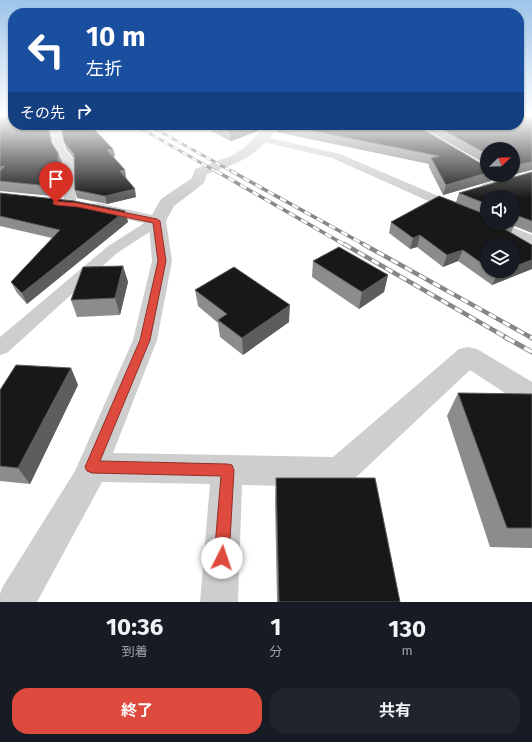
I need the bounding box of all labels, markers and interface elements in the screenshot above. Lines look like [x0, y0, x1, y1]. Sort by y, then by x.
text: 10 m [86, 20, 146, 53]
icon: left [20, 24, 72, 76]
text: 左折 [86, 58, 122, 80]
icon: right [73, 100, 95, 122]
text: その先 [20, 104, 65, 122]
north arrow [480, 142, 520, 182]
map controls [480, 142, 520, 278]
pin [39, 162, 73, 203]
icon: arrive [45, 168, 67, 190]
button: sound [480, 190, 520, 230]
button: layers [480, 238, 520, 278]
position arrow [201, 537, 243, 579]
text: 10:36 [106, 613, 163, 641]
text: 1 [270, 613, 281, 641]
text: 130 [388, 615, 426, 643]
text: m [402, 643, 413, 658]
text: 到着 [122, 644, 148, 659]
text: 分 [269, 644, 282, 659]
button: 終了 [12, 688, 262, 734]
button: 共有 [270, 688, 520, 734]

